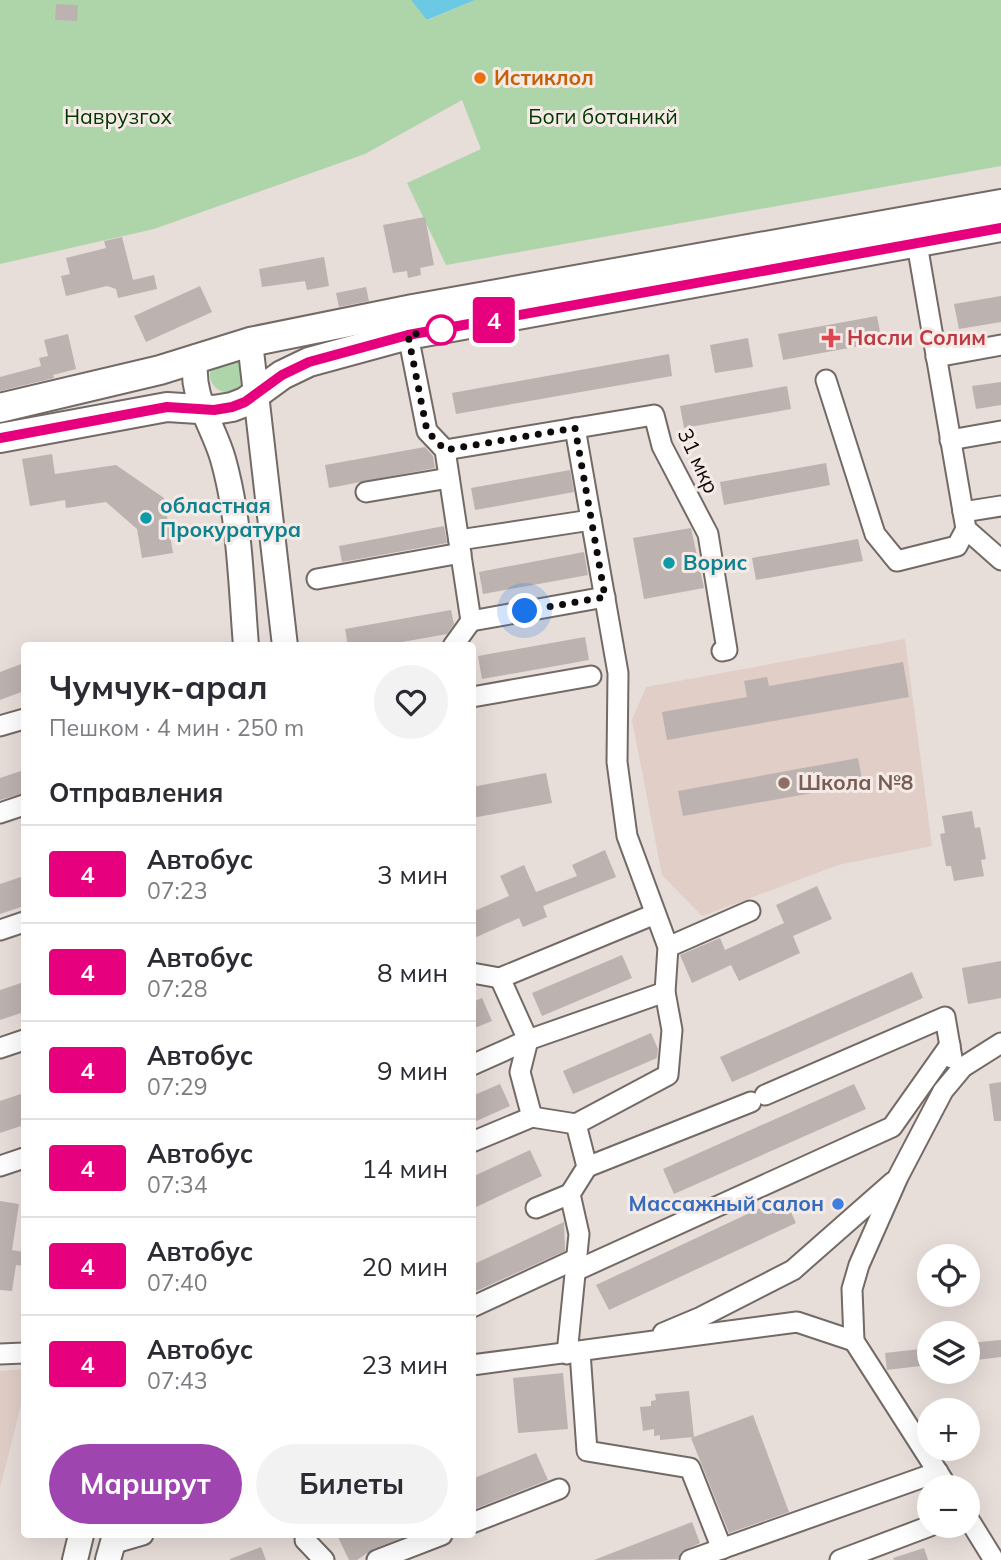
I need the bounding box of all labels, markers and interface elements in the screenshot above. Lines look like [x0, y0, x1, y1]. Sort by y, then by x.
place label: Истиклол [494, 64, 594, 90]
marker: Истиклол [472, 70, 488, 86]
park label: Наврузгох [64, 103, 173, 129]
park label: Боги ботаникй [528, 103, 678, 129]
line badge: 4 [471, 297, 517, 343]
text: 4 [487, 305, 501, 335]
unlabelled marker [426, 315, 456, 345]
place label: Насли Солим [847, 324, 986, 350]
marker: Насли Солим [821, 328, 841, 348]
street label: 31 мкр [673, 424, 725, 497]
place label: областная Прокуратура [160, 492, 301, 542]
marker: областная Прокуратура [138, 510, 154, 526]
place label: Ворис [683, 549, 747, 575]
marker: Ворис [661, 555, 677, 571]
your location [507, 593, 542, 628]
button: heart [374, 665, 448, 739]
text: Чумчук-арал [49, 666, 268, 707]
text: Пешком · 4 мин · 250 m [49, 713, 304, 742]
place label: Школа №8 [798, 769, 913, 795]
marker: Школа №8 [776, 775, 792, 791]
text: Отправления [49, 776, 223, 809]
text: Автобус [147, 843, 253, 876]
text: 3 мин [377, 858, 448, 891]
text: 4 [80, 859, 95, 889]
text: 07:23 [147, 876, 207, 905]
text: Автобус [147, 941, 253, 974]
text: 8 мин [377, 956, 448, 989]
text: 4 [80, 957, 95, 987]
text: 07:28 [147, 974, 207, 1003]
text: Автобус [147, 1039, 253, 1072]
text: 9 мин [377, 1054, 448, 1087]
text: 4 [80, 1055, 95, 1085]
text: 07:29 [147, 1072, 207, 1101]
text: Автобус [147, 1137, 253, 1170]
text: 14 мин [361, 1152, 448, 1185]
text: 4 [80, 1153, 95, 1183]
text: 07:34 [147, 1170, 207, 1199]
place label: Массажный салон [629, 1190, 824, 1216]
marker: Массажный салон [830, 1196, 846, 1212]
text: Автобус [147, 1235, 253, 1268]
map controls [917, 1244, 980, 1538]
button: locate [917, 1244, 980, 1307]
text: 20 мин [361, 1250, 448, 1283]
text: 4 [80, 1251, 95, 1281]
text: 07:40 [147, 1268, 207, 1297]
button: layers [917, 1321, 980, 1384]
text: Автобус [147, 1333, 253, 1366]
text: 23 мин [361, 1348, 448, 1381]
text: 4 [80, 1349, 95, 1379]
text: 07:43 [147, 1366, 207, 1395]
button: + [917, 1398, 980, 1461]
button: Маршрут [49, 1444, 242, 1524]
button: Билеты [256, 1444, 448, 1524]
button: − [917, 1475, 980, 1538]

